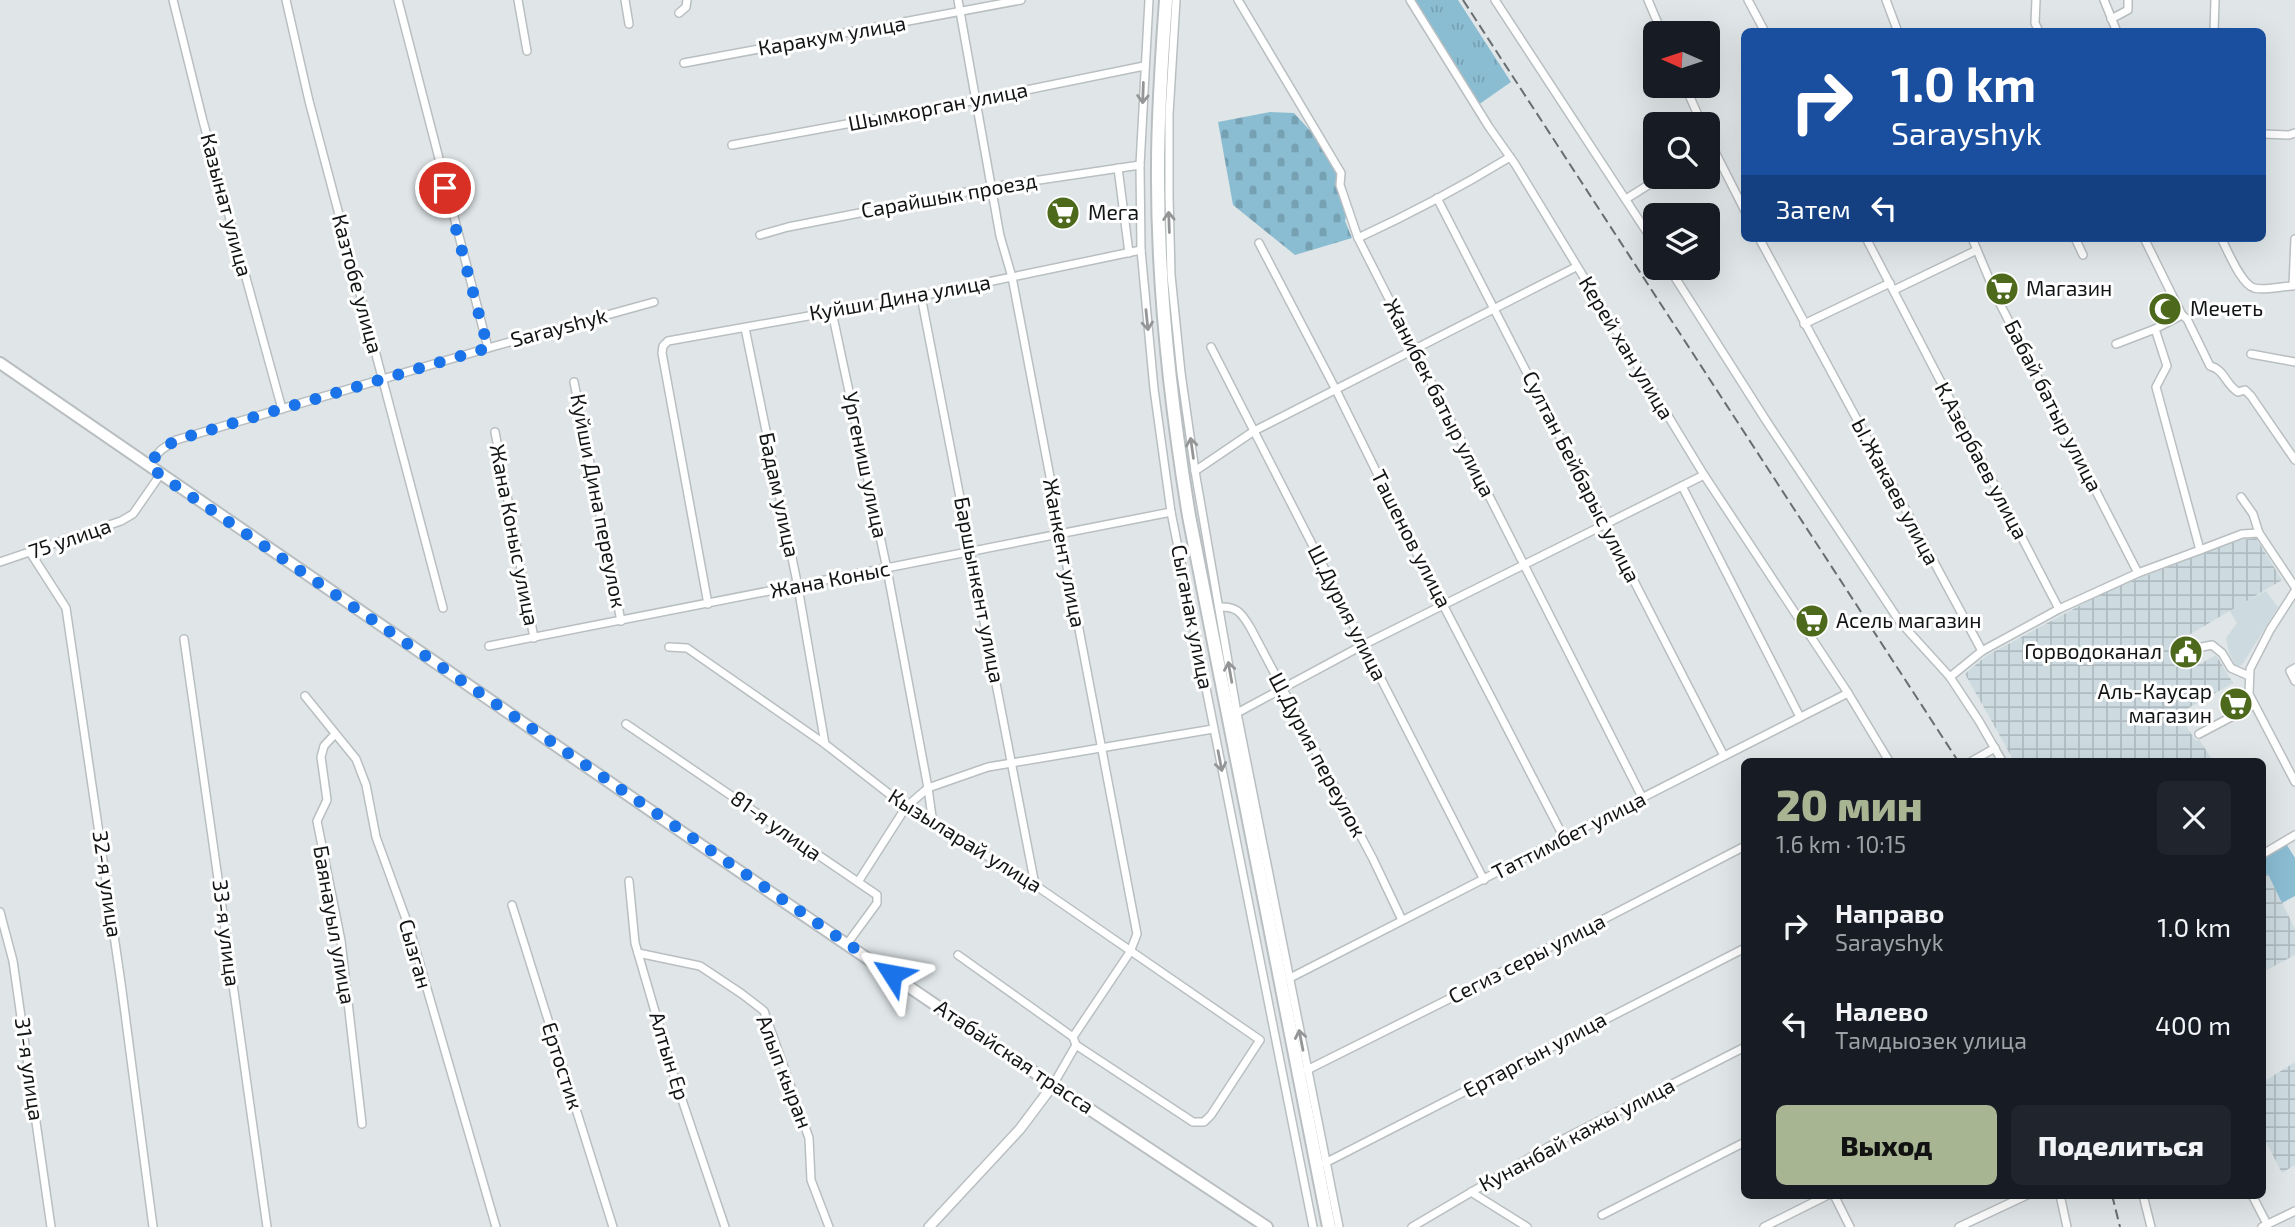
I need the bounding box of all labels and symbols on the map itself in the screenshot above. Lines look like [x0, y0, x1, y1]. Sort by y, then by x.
street label: Каракум улица [756, 9, 908, 61]
north arrow [1643, 21, 1720, 98]
street label: Шымкорган улица [846, 76, 1030, 136]
one-way arrow [1136, 81, 1150, 104]
street label: Казынат улица [195, 130, 259, 279]
pin [415, 158, 475, 218]
street label: Сарайшык проезд [859, 167, 1039, 222]
supermarket icon: Мега [1044, 194, 1082, 232]
place label: Мега [1088, 199, 1139, 224]
street label: Казтобе улица [327, 211, 389, 356]
one-way arrow [1163, 211, 1176, 234]
street label: Куйши Дина улица [807, 268, 993, 326]
supermarket icon: Магазин [1983, 270, 2021, 308]
street label: Керей хан улица [1574, 271, 1680, 424]
place label: Магазин [2026, 275, 2112, 300]
mosque icon: Мечеть [2146, 290, 2184, 328]
street label: Жанибек батыр улица [1379, 294, 1501, 501]
place label: Мечеть [2190, 295, 2263, 320]
street label: Sarayshyk [508, 302, 610, 351]
one-way arrow [1141, 308, 1154, 331]
street label: Бабай батыр улица [1999, 315, 2108, 496]
street label: Султан Бейбарыс улица [1517, 366, 1647, 587]
street label: К.Азербаев улица [1929, 377, 2034, 544]
street label: Ургениш улица [838, 389, 894, 540]
street label: Куйши Дина переулок [565, 392, 632, 610]
street label: Ы.Жакаев улица [1846, 414, 1945, 569]
street label: Бадам улица [754, 430, 806, 560]
one-way arrow [1185, 437, 1198, 460]
street label: Жана Коныс улица [485, 442, 545, 628]
street label: Ташенов улица [1366, 465, 1458, 612]
street label: Жанкент улица [1038, 476, 1092, 630]
street label: Баршынкент улица [949, 495, 1011, 685]
street label: 75 улица [25, 512, 114, 564]
street label: Ш.Дурия улица [1302, 540, 1393, 685]
street label: Сыганак улица [1166, 542, 1220, 691]
street label: Жана Коныс [768, 555, 892, 602]
supermarket icon: Асель магазин [1793, 602, 1831, 640]
place label: Асель магазин [1836, 607, 1981, 632]
public building icon: Горводоканал [2167, 633, 2205, 671]
place label: Горводоканал [2024, 638, 2162, 663]
one-way arrow [1223, 661, 1236, 684]
street label: Ш.Дурия переулок [1263, 668, 1372, 841]
place label: Аль-Каусар магазин [2097, 678, 2212, 727]
supermarket icon: Аль-Каусар магазин [2217, 685, 2255, 723]
one-way arrow [1214, 749, 1227, 772]
street label: Кызыларай улица [884, 782, 1047, 898]
street label: 81-я улица [726, 784, 827, 866]
street label: Таттимбет улица [1487, 785, 1650, 885]
street label: 32-я улица [88, 829, 128, 939]
street label: Баянауыл улица [308, 843, 362, 1006]
street label: 33-я улица [208, 878, 246, 988]
street label: Сегиз серы улица [1444, 907, 1609, 1009]
street label: Сызган [395, 916, 438, 991]
position arrow [855, 937, 929, 1011]
street label: Атабайская трасса [931, 993, 1099, 1118]
street label: Ертаргын улица [1458, 1005, 1611, 1103]
street label: Алтын Ер [645, 1008, 696, 1103]
street label: Алып кыран [752, 1011, 818, 1132]
street label: 31-я улица [10, 1015, 50, 1122]
street label: Ертостик [538, 1019, 589, 1112]
one-way arrow [1294, 1029, 1308, 1052]
street label: Кунанбай кажы улица [1474, 1071, 1679, 1197]

